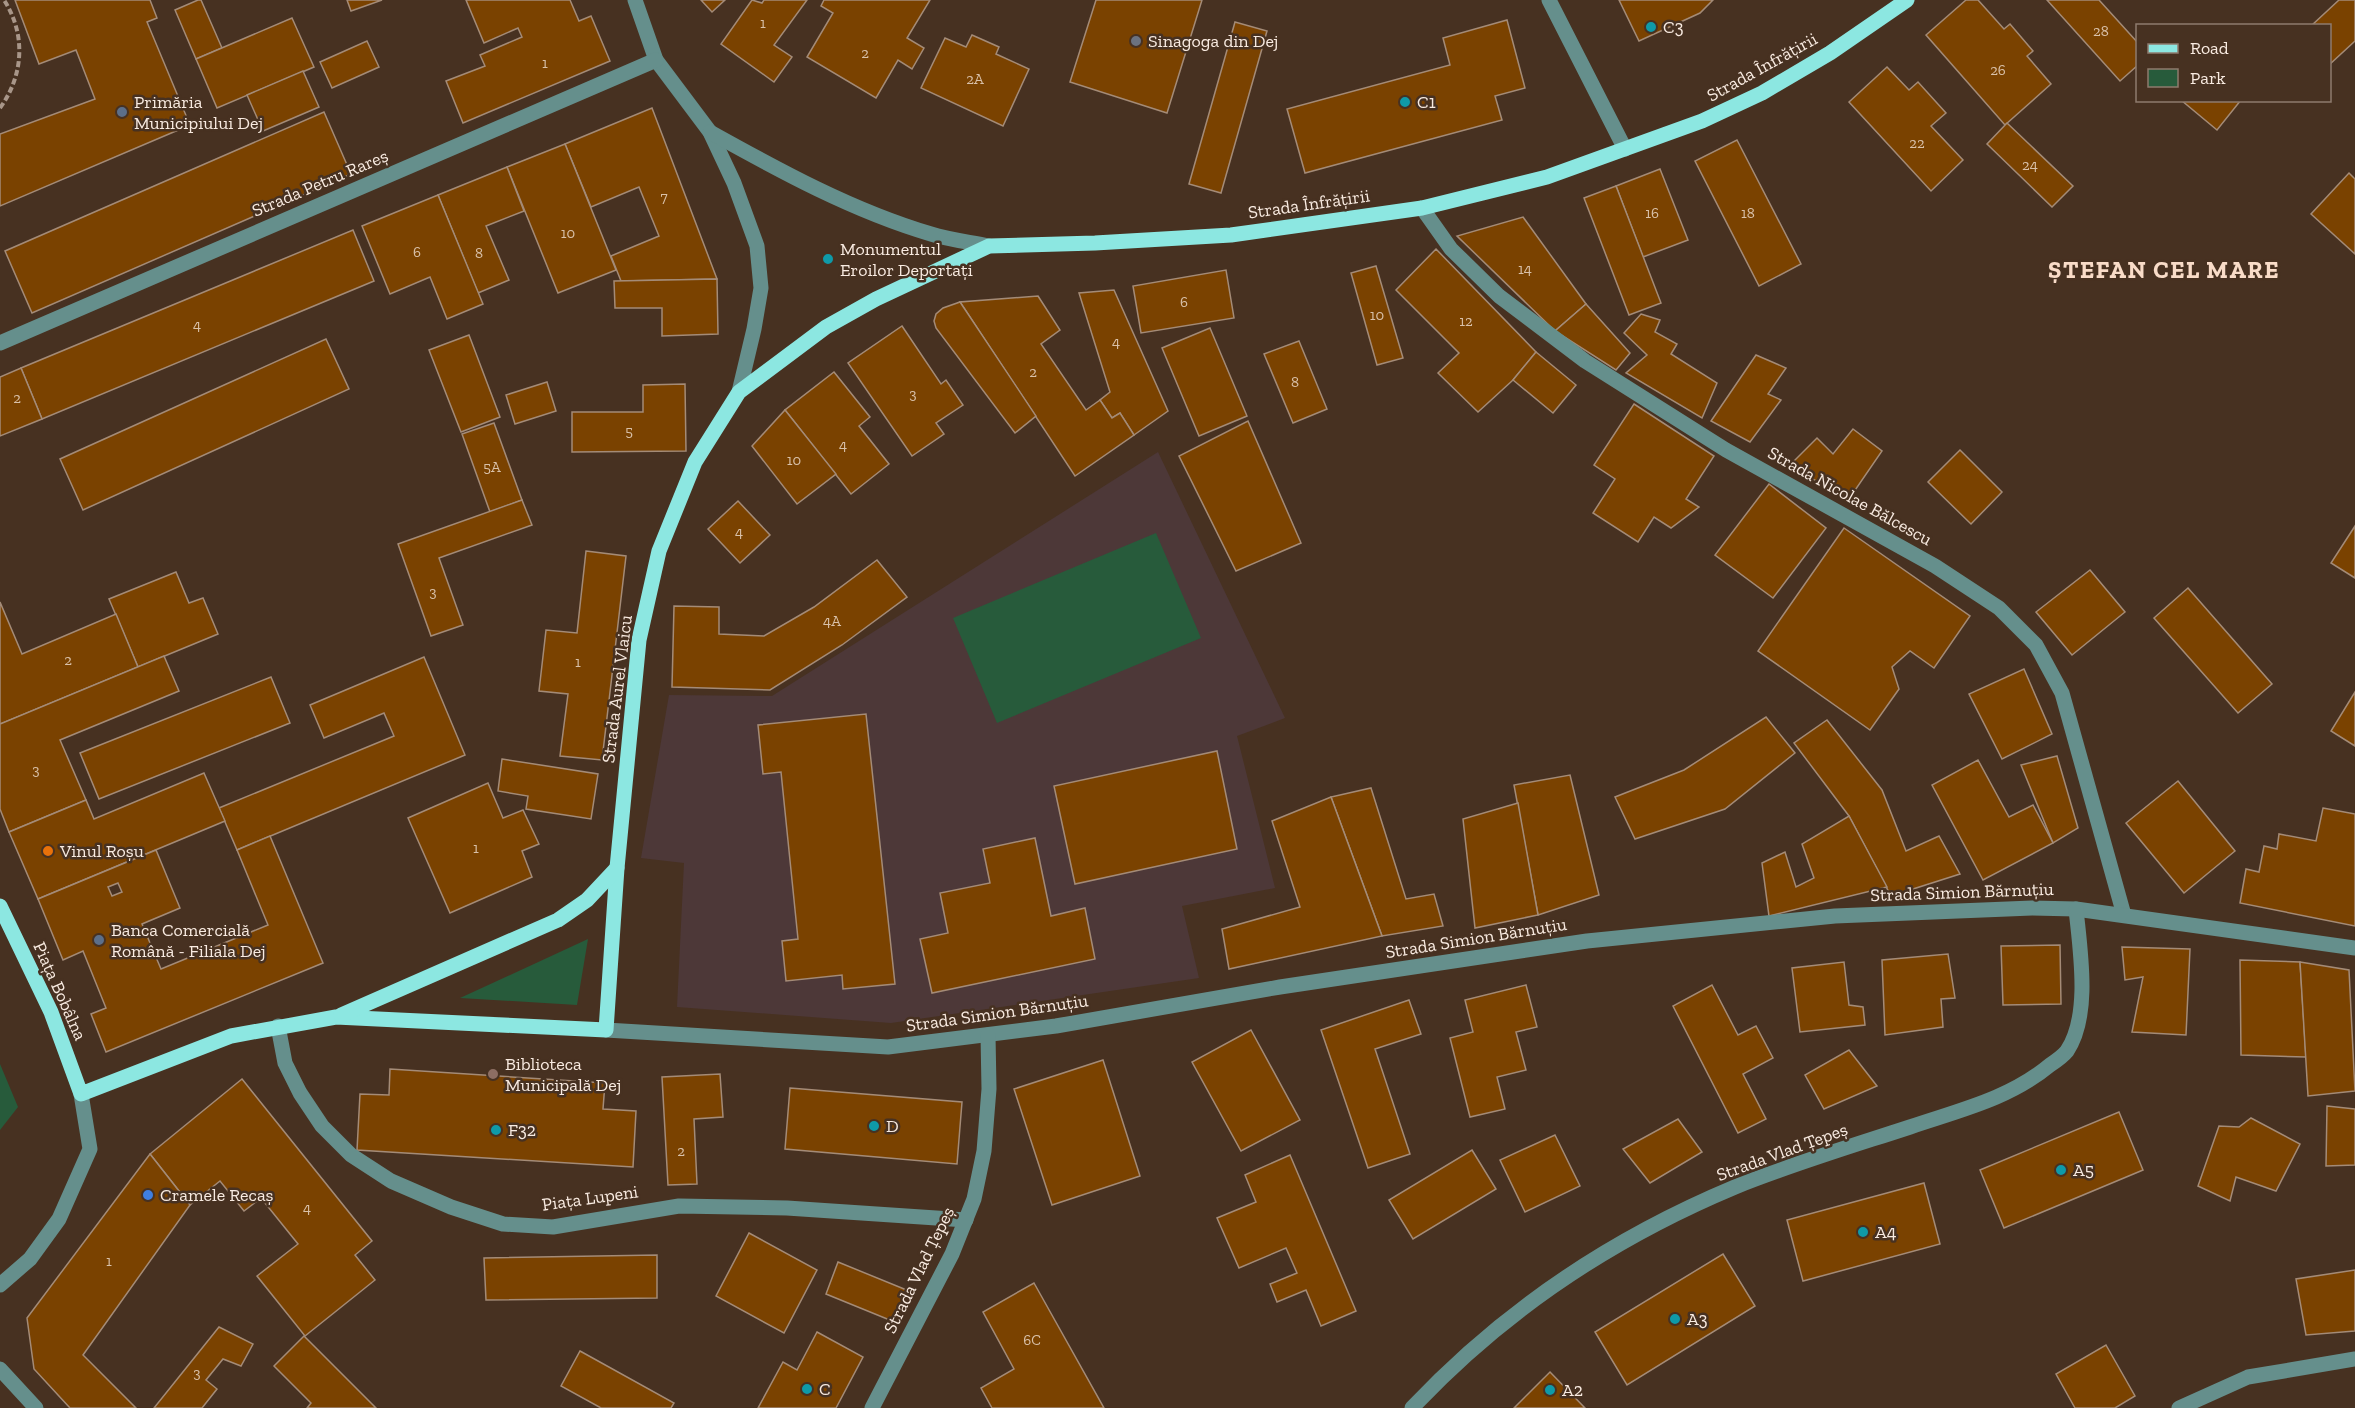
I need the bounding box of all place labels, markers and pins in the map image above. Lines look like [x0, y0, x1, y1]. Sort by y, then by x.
place label: C3 [1663, 16, 1684, 38]
marker: C3 [1644, 20, 1658, 34]
place label: Sinagoga din Dej [1148, 30, 1278, 52]
marker: Sinagoga din Dej [1129, 34, 1143, 48]
place label: Primăria Municipiului Dej [134, 91, 263, 134]
place label: C1 [1417, 91, 1436, 113]
marker: C1 [1398, 95, 1412, 109]
marker: Primăria Municipiului Dej [115, 105, 129, 119]
place label: Monumentul Eroilor Deportați [840, 238, 973, 281]
marker: Monumentul Eroilor Deportați [821, 252, 835, 266]
place label: Vinul Roșu [59, 840, 144, 862]
marker: Vinul Roșu [41, 844, 55, 858]
place label: Banca Comercială Română - Filiala Dej [111, 919, 266, 962]
marker: Banca Comercială Română - Filiala Dej [92, 933, 106, 947]
place label: Biblioteca Municipală Dej [505, 1053, 621, 1096]
marker: Biblioteca Municipală Dej [486, 1067, 500, 1081]
place label: D [886, 1115, 899, 1137]
place label: F32 [508, 1119, 536, 1141]
marker: D [867, 1119, 881, 1133]
marker: F32 [489, 1123, 503, 1137]
place label: A5 [2073, 1159, 2094, 1181]
marker: A5 [2054, 1163, 2068, 1177]
place label: Cramele Recaș [160, 1184, 274, 1206]
marker: Cramele Recaș [141, 1188, 155, 1202]
place label: A4 [1875, 1221, 1897, 1243]
marker: A4 [1856, 1225, 1870, 1239]
place label: A3 [1687, 1308, 1708, 1330]
marker: A3 [1668, 1312, 1682, 1326]
place label: C [819, 1378, 831, 1400]
place label: A2 [1562, 1379, 1583, 1401]
marker: C [800, 1382, 814, 1396]
marker: A2 [1543, 1383, 1557, 1397]

